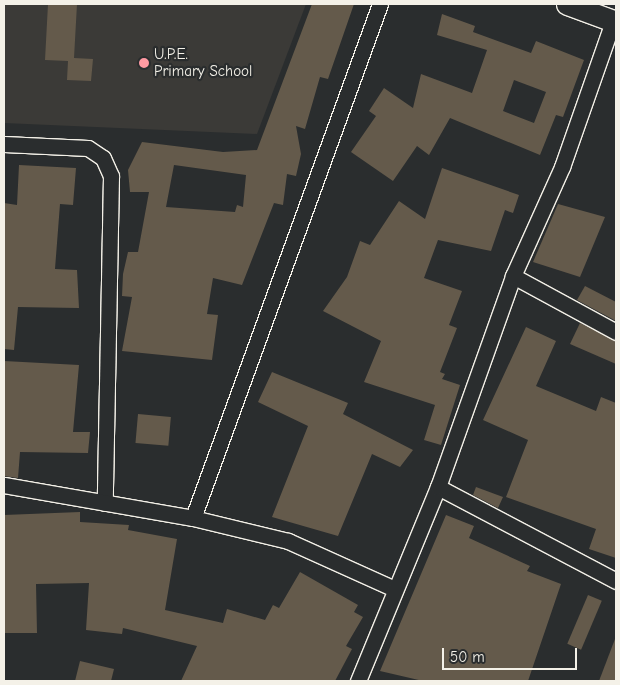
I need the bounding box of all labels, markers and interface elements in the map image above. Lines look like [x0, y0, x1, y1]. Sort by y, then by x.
place label: U.P.E. Primary School [154, 45, 252, 80]
marker: U.P.E. Primary School [138, 57, 150, 69]
scale bar [445, 638, 580, 670]
text: 50 m [450, 648, 485, 666]

